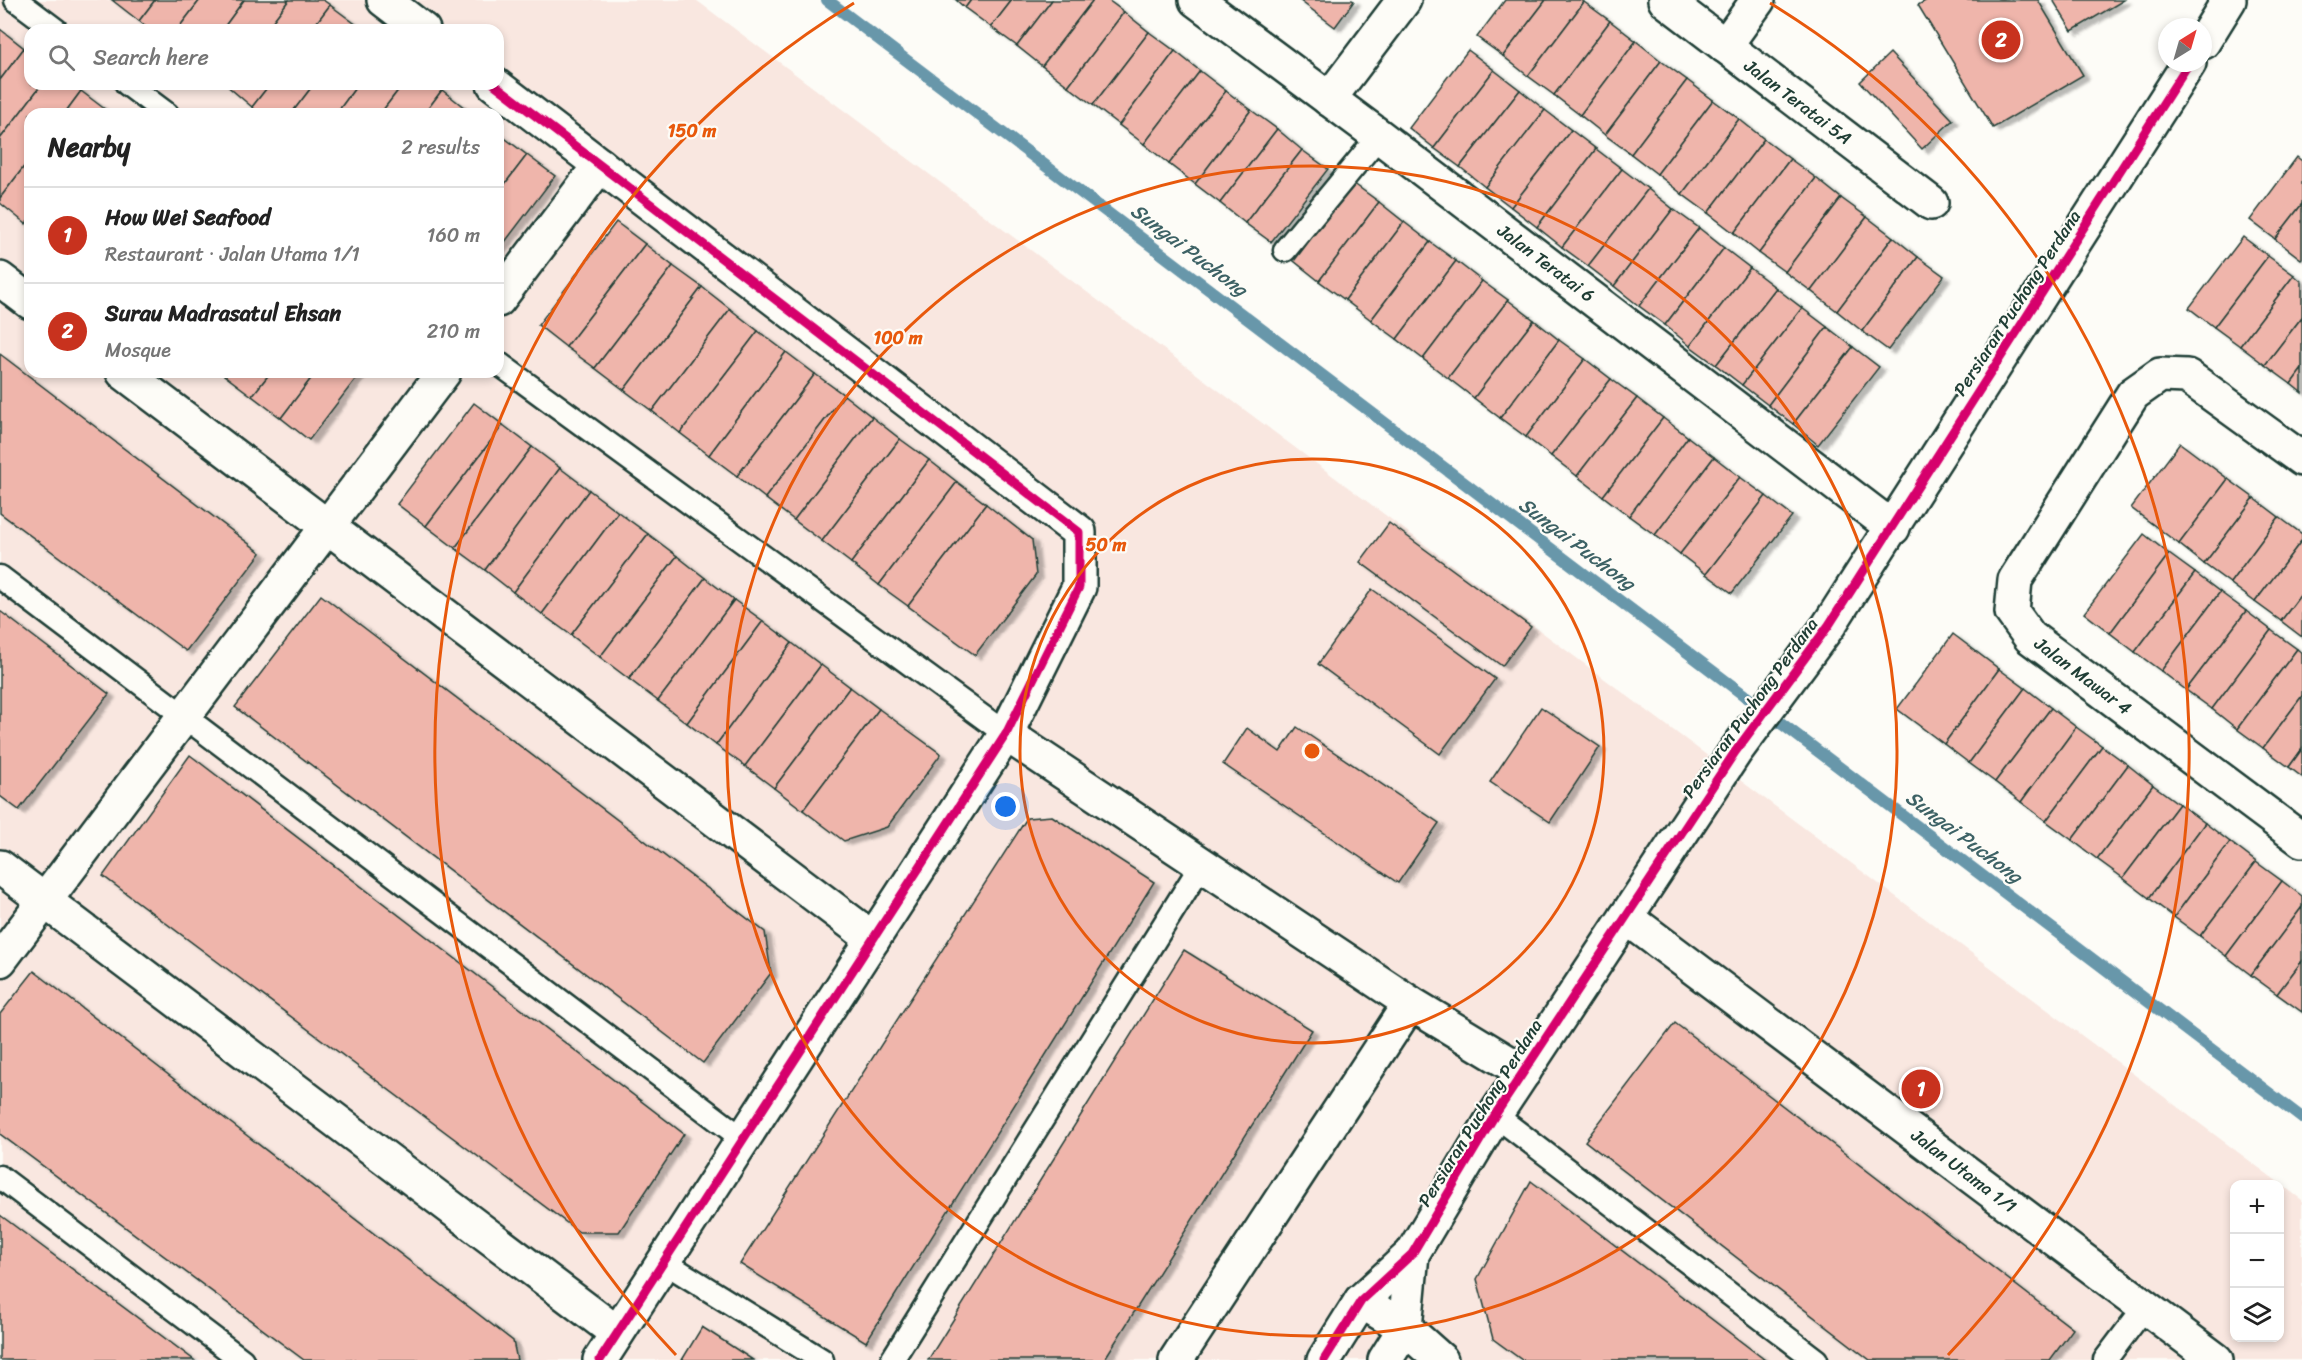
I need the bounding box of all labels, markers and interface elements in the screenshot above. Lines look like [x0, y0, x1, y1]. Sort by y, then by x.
pin: 2 [1982, 18, 2020, 63]
north arrow [2158, 18, 2212, 72]
search box [24, 24, 504, 90]
text: Search here [93, 38, 209, 77]
icon: search [45, 41, 78, 74]
street label: Jalan Teratai 5A [1736, 50, 1859, 153]
text: 150 m [668, 115, 716, 147]
text: Nearby [48, 124, 130, 170]
text: 2 results [401, 130, 480, 165]
water label: Sungai Puchong [1123, 194, 1257, 307]
text: How Wei Seafood [105, 198, 271, 237]
street label: Persiaran Puchong Perdana [1945, 203, 2089, 403]
street label: Jalan Teratai 6 [1489, 215, 1602, 311]
text: 1 [63, 218, 72, 253]
text: 160 m [427, 218, 480, 253]
text: Restaurant · Jalan Utama 1/1 [105, 237, 360, 272]
text: Surau Madrasatul Ehsan [105, 294, 341, 333]
text: 2 [62, 314, 73, 349]
text: 210 m [427, 314, 480, 349]
text: 100 m [874, 322, 923, 354]
text: Mosque [105, 333, 171, 368]
water label: Sungai Puchong [1511, 488, 1645, 601]
text: 50 m [1086, 529, 1127, 561]
street label: Persiaran Puchong Perdana [1673, 611, 1827, 805]
street label: Jalan Mawar 4 [2027, 628, 2139, 723]
centre of rings [1302, 741, 1322, 761]
water label: Sungai Puchong [1898, 781, 2032, 894]
your location [991, 792, 1020, 821]
street label: Persiaran Puchong Perdana [1409, 1013, 1551, 1213]
pin: 1 [1902, 1066, 1940, 1112]
street label: Jalan Utama 1/1 [1903, 1120, 2024, 1222]
map controls [2230, 1180, 2284, 1342]
button: + [2230, 1180, 2284, 1234]
button: − [2230, 1234, 2284, 1288]
button: layers [2230, 1288, 2284, 1342]

